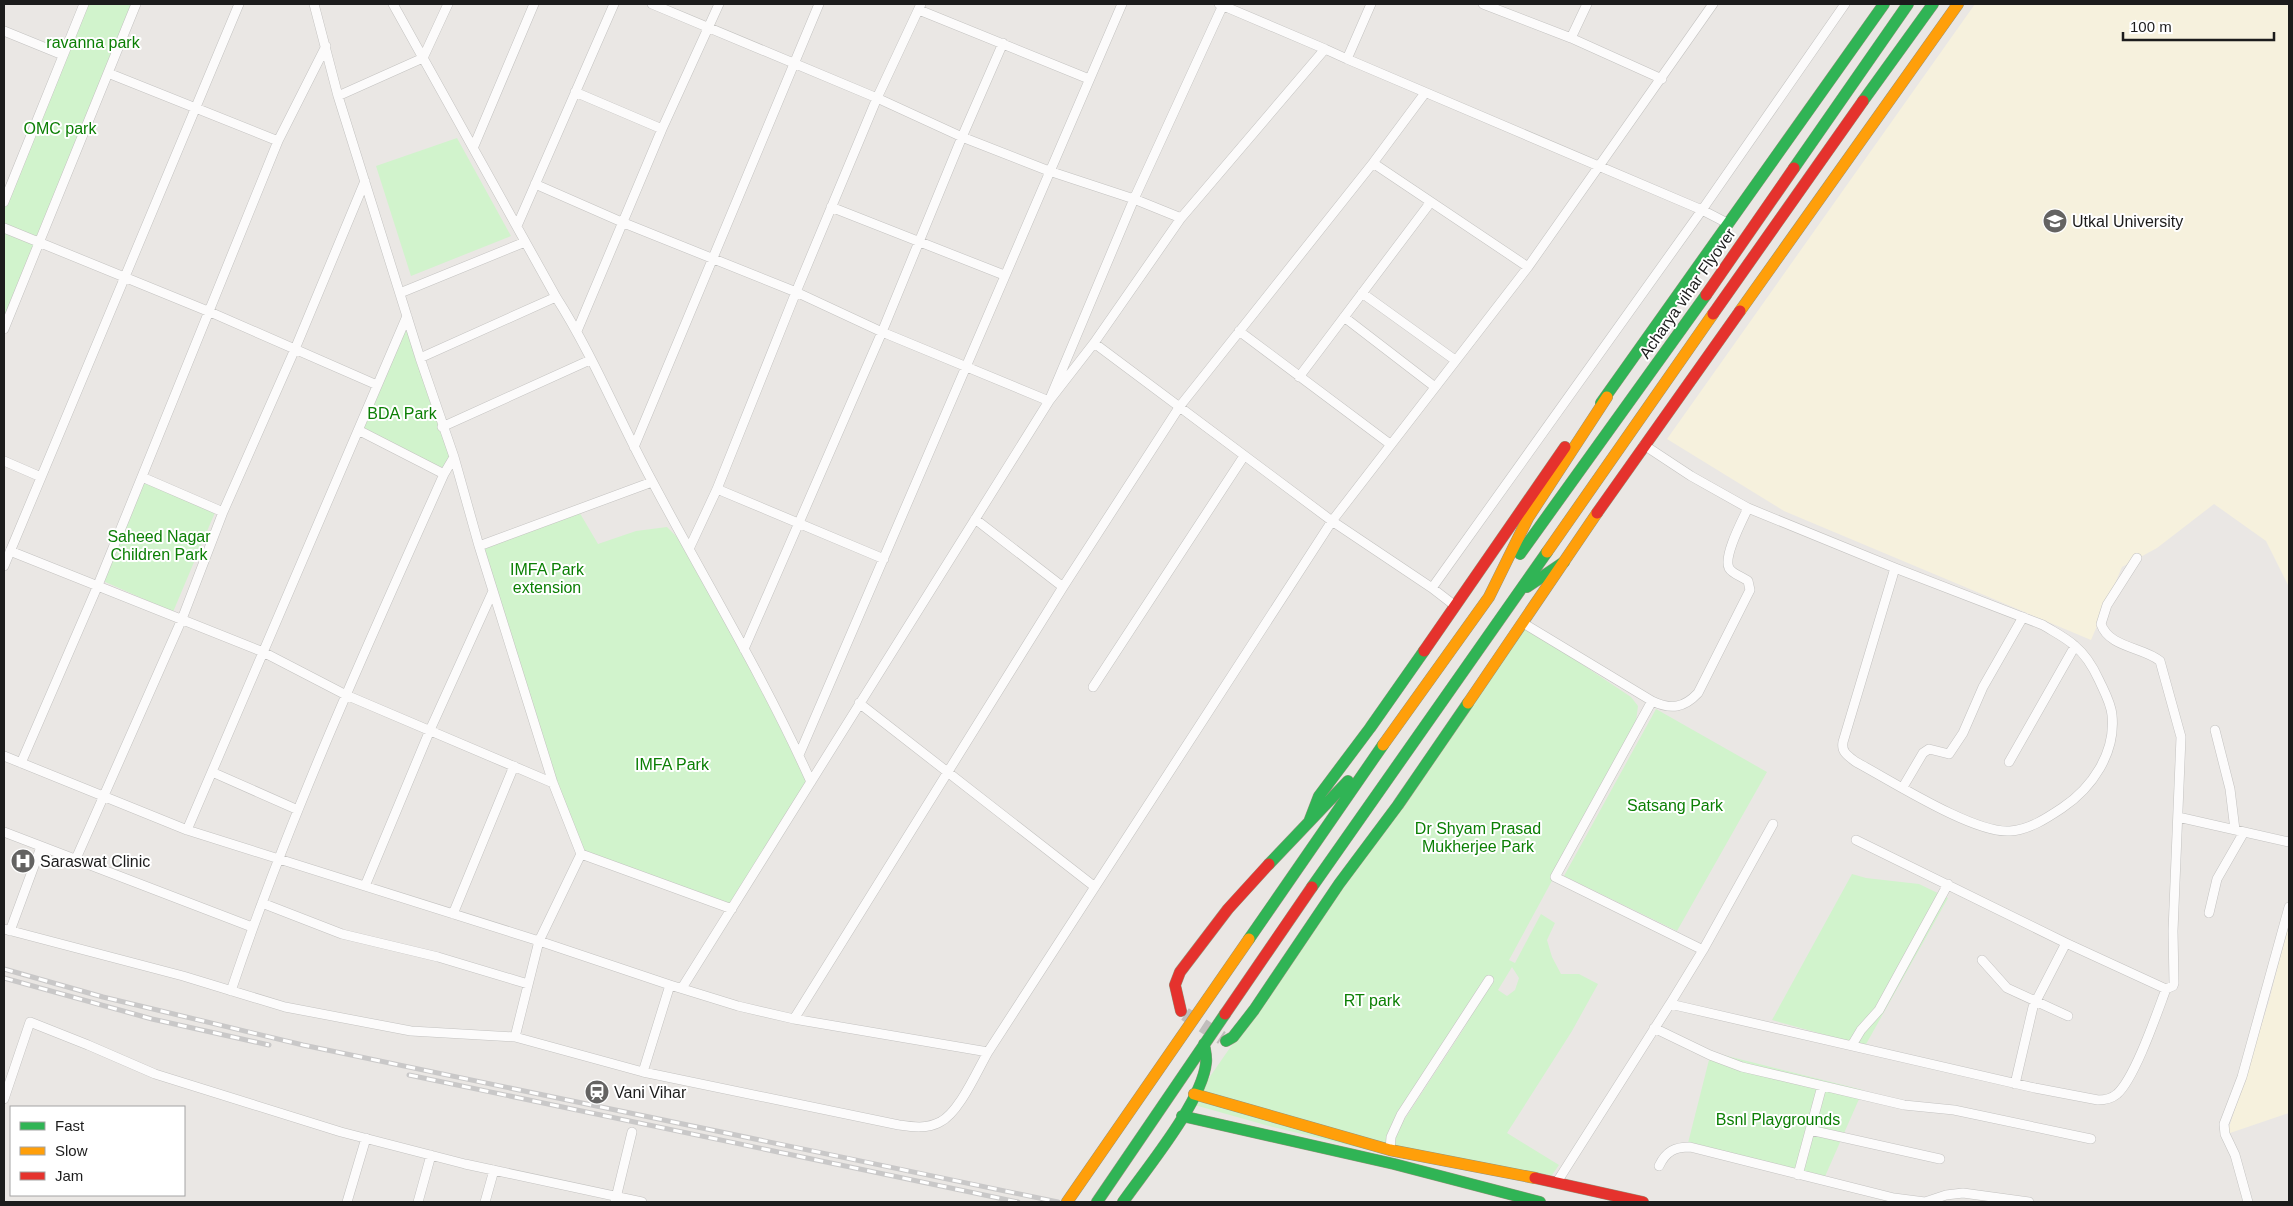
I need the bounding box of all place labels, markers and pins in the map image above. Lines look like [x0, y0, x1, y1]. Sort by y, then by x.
school or university icon: Utkal University [2042, 208, 2068, 234]
place label: Utkal University [2072, 213, 2183, 230]
hospital icon: Saraswat Clinic [10, 848, 36, 874]
place label: Saraswat Clinic [40, 853, 150, 870]
station icon: Vani Vihar [584, 1079, 610, 1105]
place label: Vani Vihar [614, 1084, 687, 1101]

